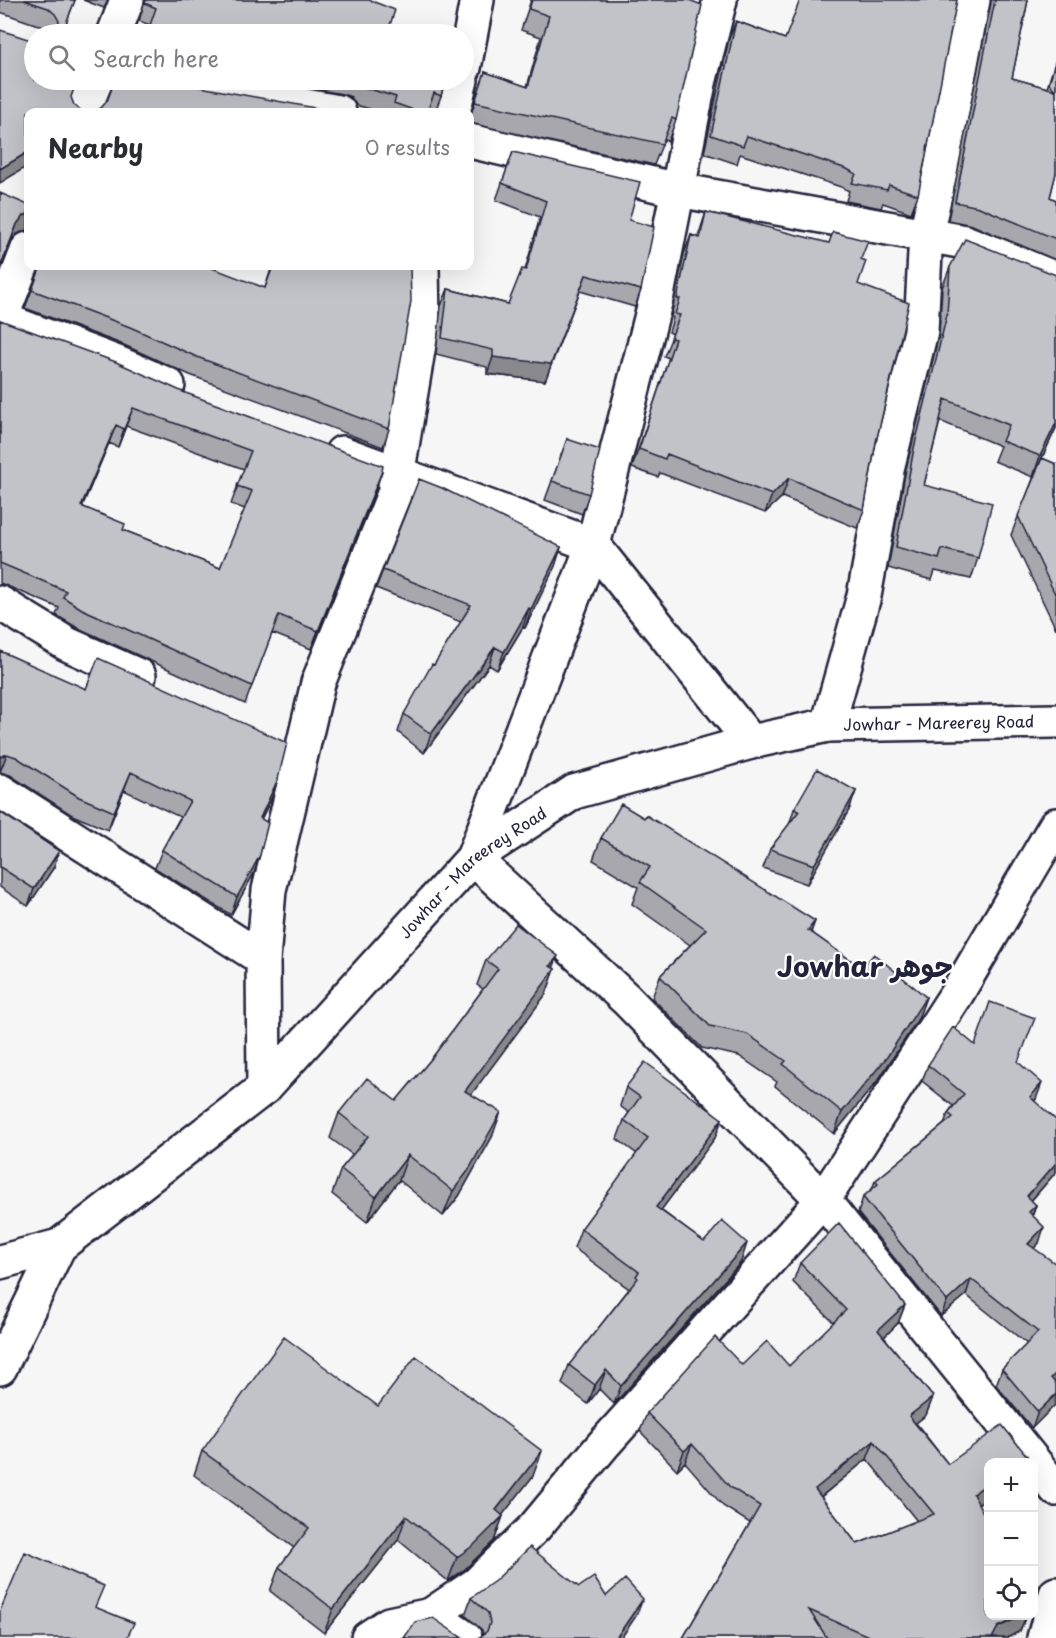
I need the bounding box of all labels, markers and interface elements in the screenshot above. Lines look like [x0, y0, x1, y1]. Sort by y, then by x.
search box [24, 24, 474, 90]
icon: search [45, 41, 78, 74]
text: Search here [93, 41, 219, 74]
text: Nearby [48, 128, 143, 167]
text: 0 results [365, 132, 450, 162]
street label: Jowhar - Mareerey Road [843, 708, 1034, 736]
street label: Jowhar - Mareerey Road [393, 800, 551, 943]
district label: Jowhar جوهر [777, 944, 953, 987]
map controls [984, 1458, 1038, 1620]
button: + [984, 1458, 1038, 1512]
button: − [984, 1512, 1038, 1566]
button: locate [984, 1566, 1038, 1620]

